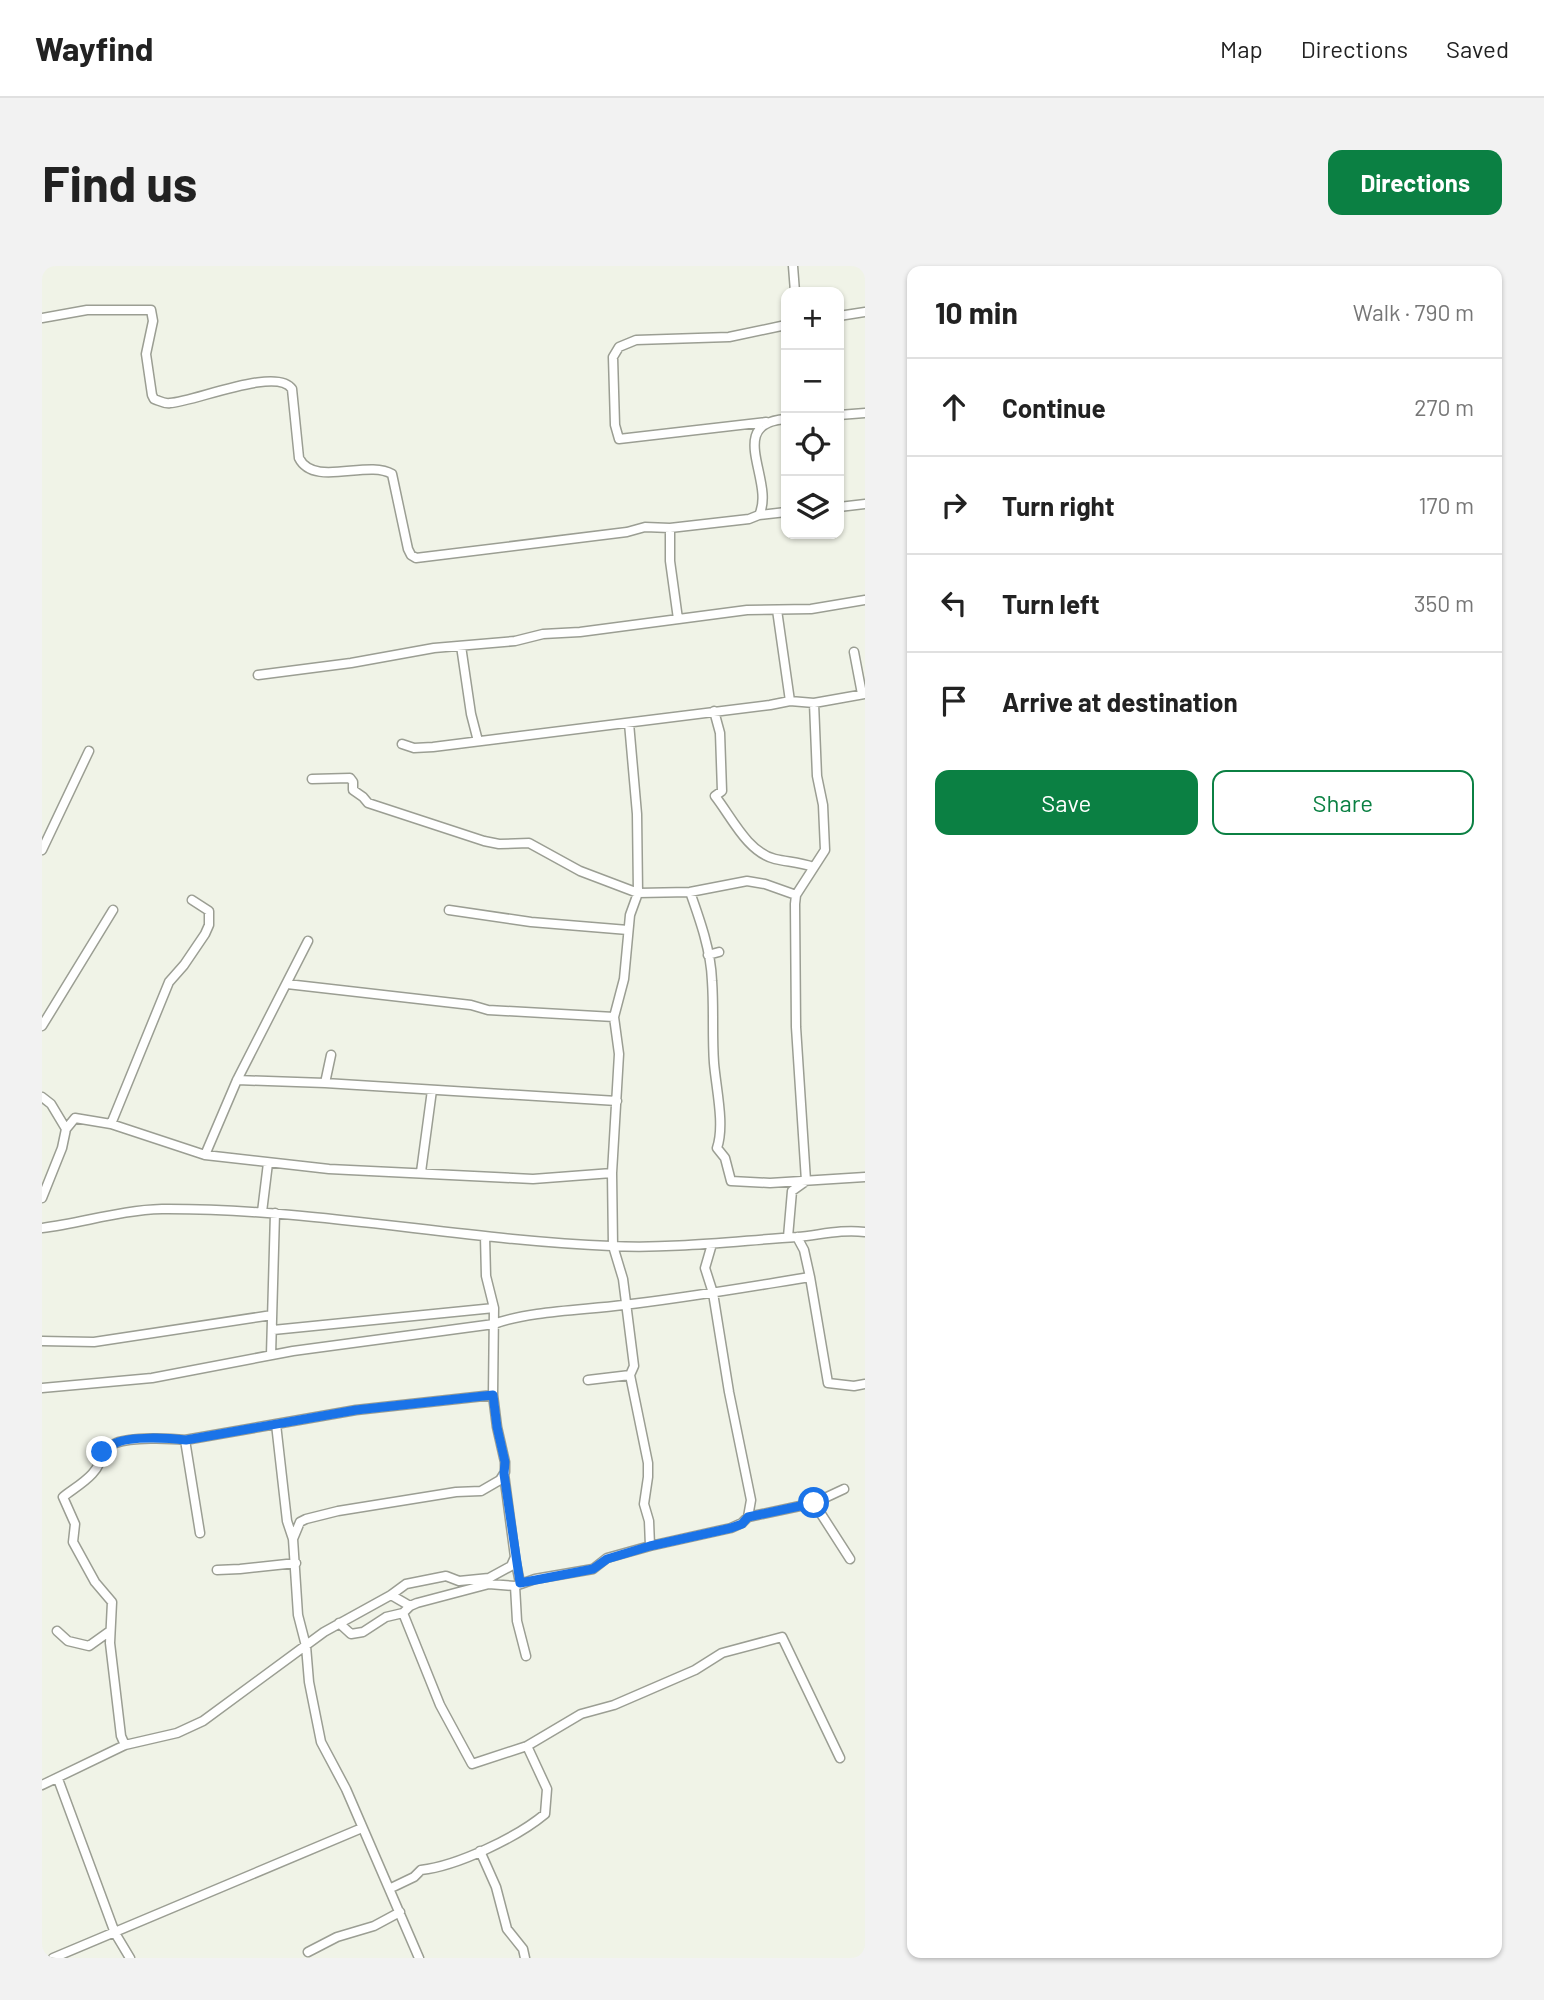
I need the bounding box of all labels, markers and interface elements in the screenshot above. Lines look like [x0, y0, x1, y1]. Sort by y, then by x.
text: Wayfind [35, 28, 153, 68]
text: Map [1220, 34, 1263, 63]
text: Directions [1301, 34, 1408, 63]
text: Saved [1446, 34, 1509, 63]
button: Directions [1328, 150, 1502, 215]
text: Find us [42, 153, 197, 212]
map controls [781, 287, 844, 539]
button: + [781, 287, 844, 350]
text: 10 min [935, 294, 1018, 330]
text: Walk · 790 m [1353, 298, 1474, 326]
button: − [781, 350, 844, 413]
icon: ahead [935, 388, 973, 426]
text: Continue [1002, 392, 1106, 423]
text: 270 m [1414, 393, 1474, 421]
button: locate [781, 413, 844, 476]
button: layers [781, 476, 844, 539]
icon: right [935, 486, 973, 524]
text: Turn right [1002, 490, 1115, 521]
text: 170 m [1418, 491, 1474, 519]
icon: left [935, 584, 973, 622]
text: Turn left [1002, 588, 1100, 619]
text: 350 m [1414, 589, 1474, 617]
icon: arrive [935, 682, 973, 720]
text: Arrive at destination [1002, 686, 1238, 717]
button: Save [935, 770, 1198, 835]
button: Share [1212, 770, 1474, 835]
route end [86, 1436, 117, 1467]
route start [798, 1487, 829, 1518]

